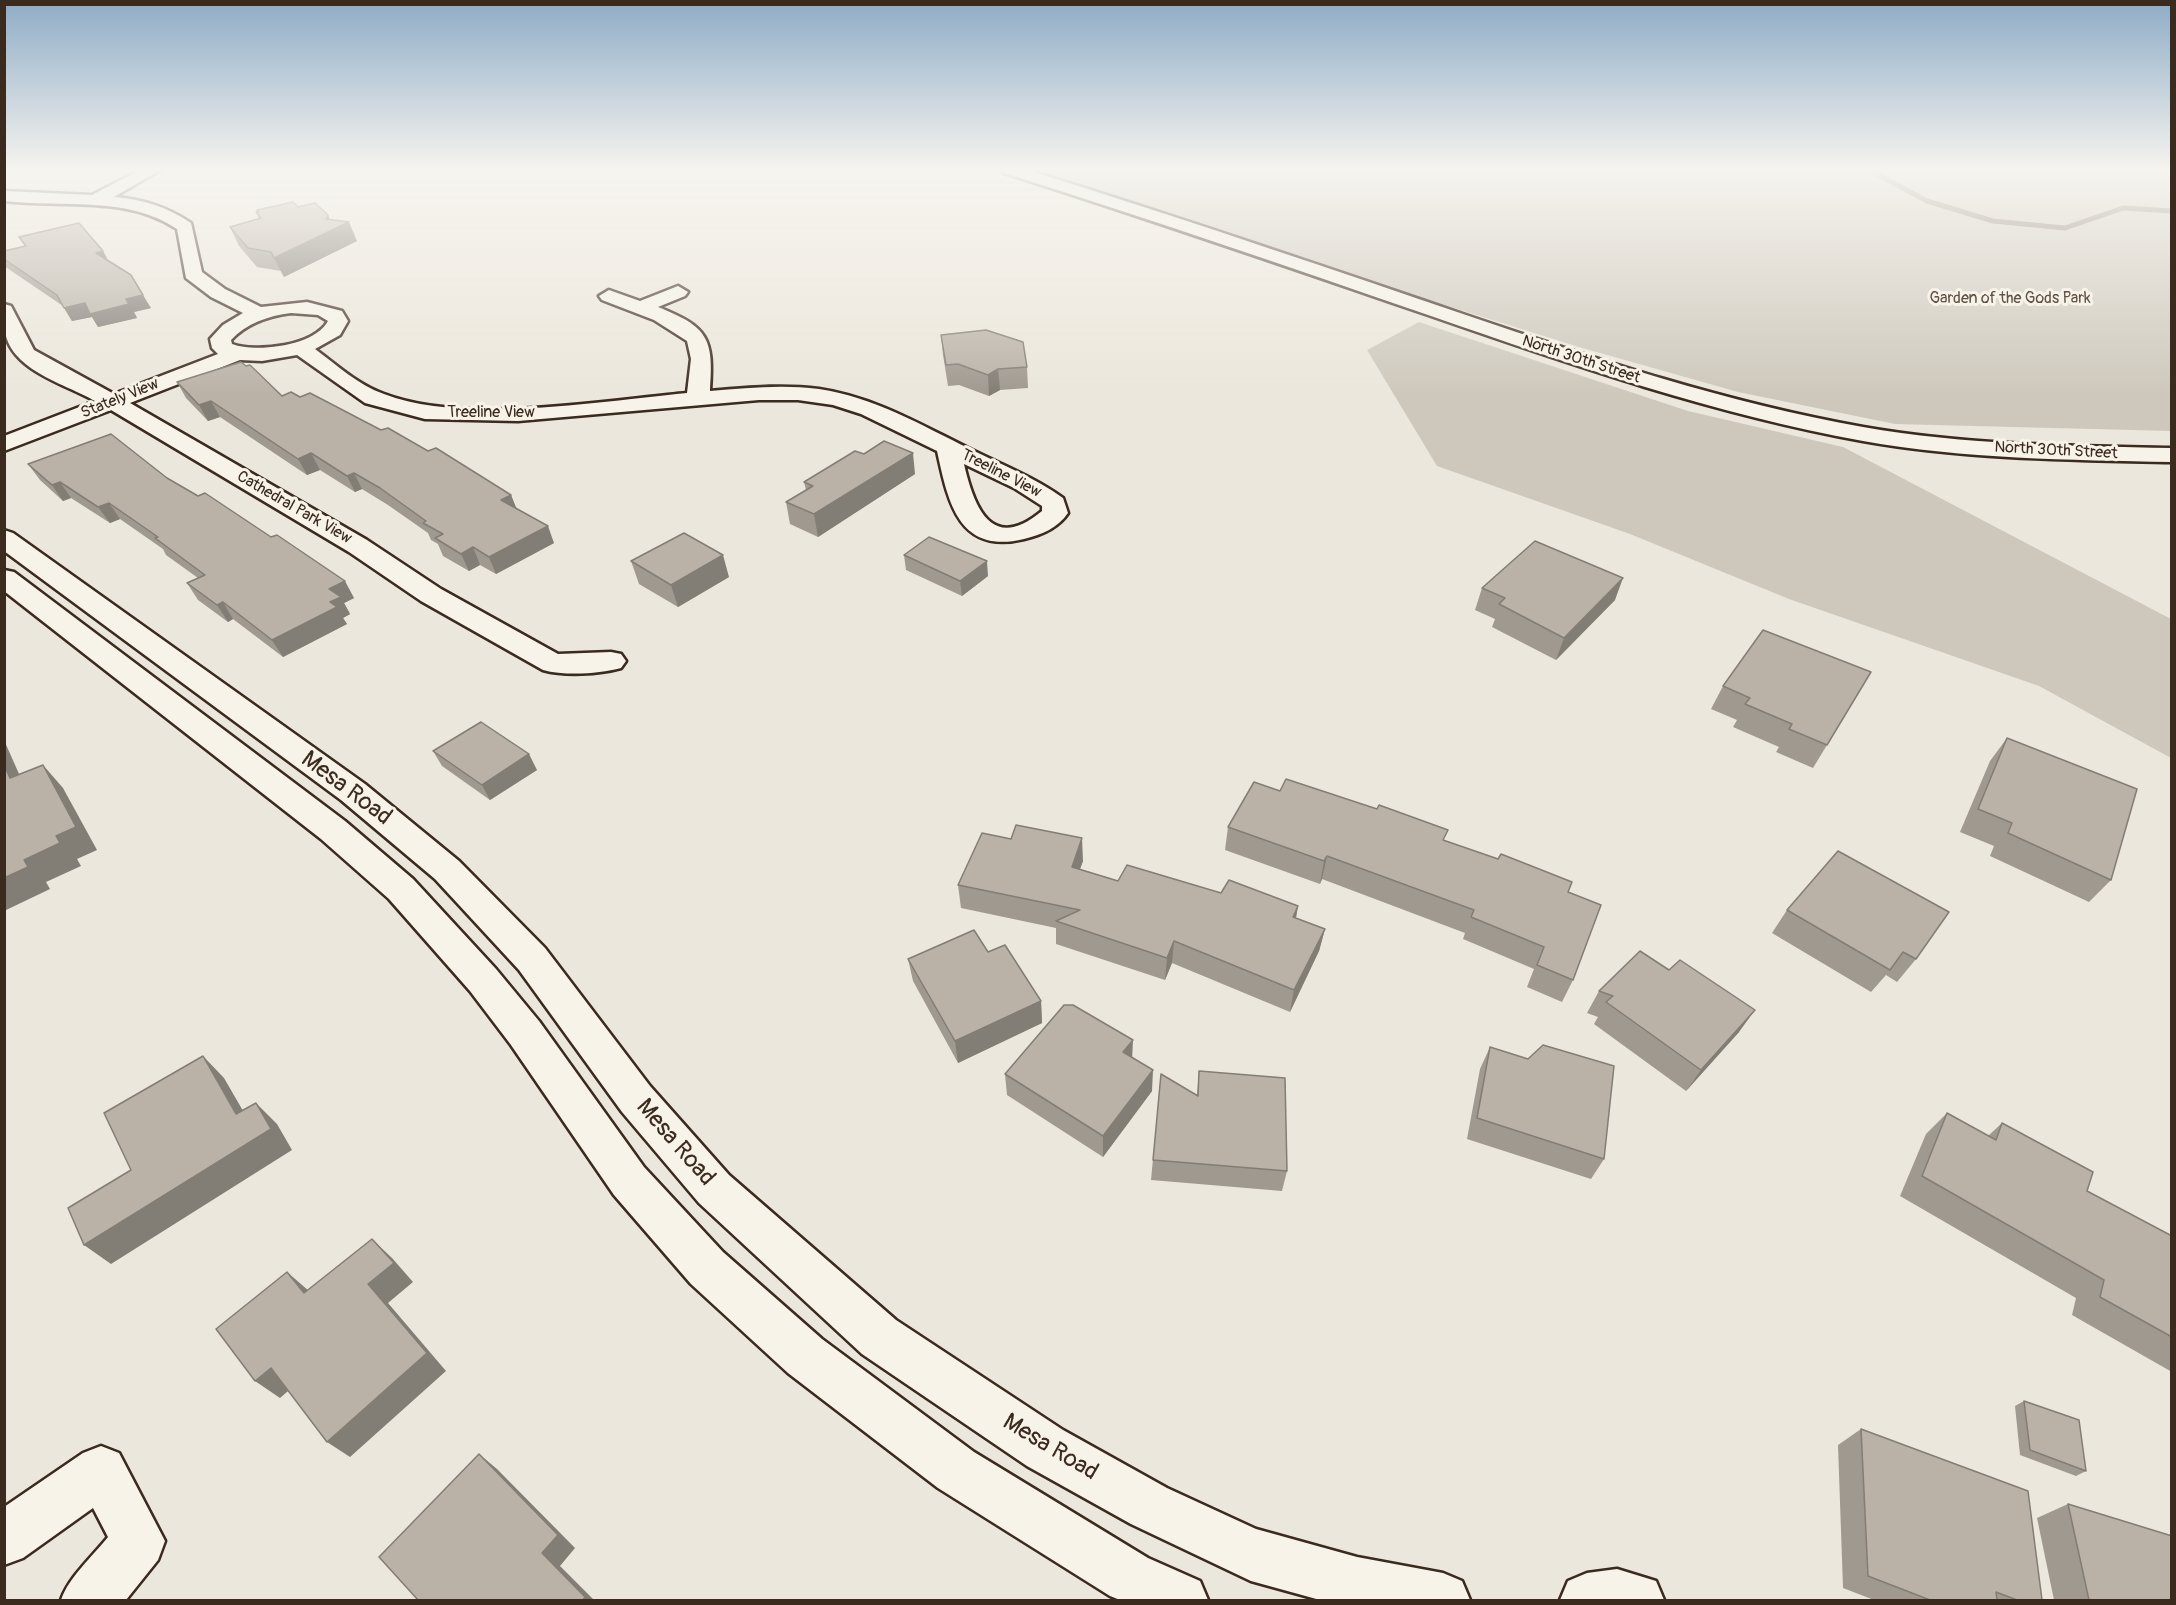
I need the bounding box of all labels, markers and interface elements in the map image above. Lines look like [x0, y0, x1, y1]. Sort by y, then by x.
park label: Garden of the Gods Park [1929, 289, 2091, 309]
street label: North 30th Street [1519, 332, 1643, 388]
street label: Stately View [78, 375, 162, 423]
street label: Treeline View [447, 403, 535, 423]
street label: North 30th Street [1994, 438, 2118, 464]
street label: Treeline View [958, 446, 1044, 502]
street label: Cathedral Park View [233, 467, 355, 549]
street label: Mesa Road [295, 746, 397, 832]
street label: Mesa Road [629, 1094, 721, 1192]
street label: Mesa Road [997, 1408, 1103, 1488]

